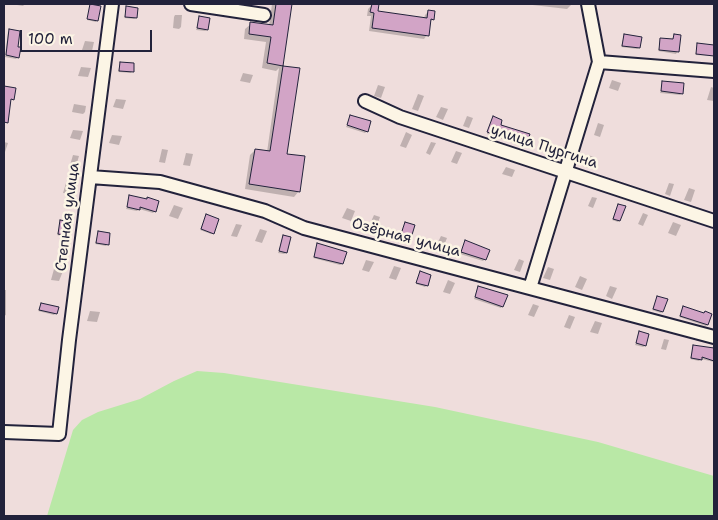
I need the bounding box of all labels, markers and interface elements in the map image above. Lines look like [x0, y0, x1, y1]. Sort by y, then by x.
scale bar [22, 20, 155, 52]
text: 100 m [28, 29, 73, 49]
street label: улица Пургина [488, 121, 600, 173]
street label: Степная улица [52, 162, 84, 272]
street label: Озёрная улица [350, 215, 462, 261]

